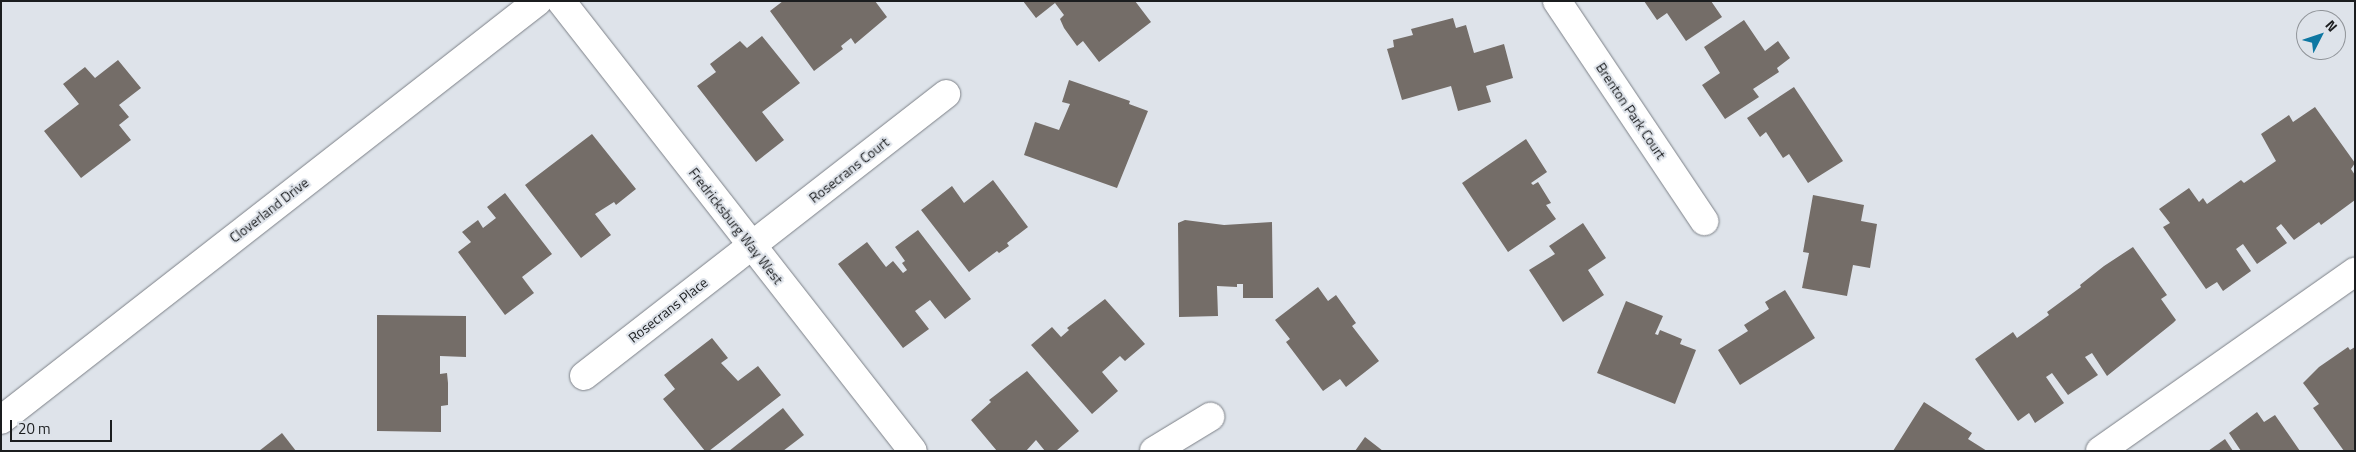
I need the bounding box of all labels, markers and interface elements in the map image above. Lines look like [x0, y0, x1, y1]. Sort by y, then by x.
north arrow [2296, 10, 2346, 60]
text: N [2321, 15, 2343, 36]
street label: Brenton Park Court [1593, 60, 1669, 162]
street label: Rosecrans Court [806, 134, 892, 206]
street label: Fredricksburg Way West [685, 165, 787, 287]
street label: Cloverland Drive [226, 174, 312, 246]
street label: Rosecrans Place [625, 274, 711, 346]
scale bar [12, 410, 115, 442]
text: 20 m [18, 417, 51, 440]

